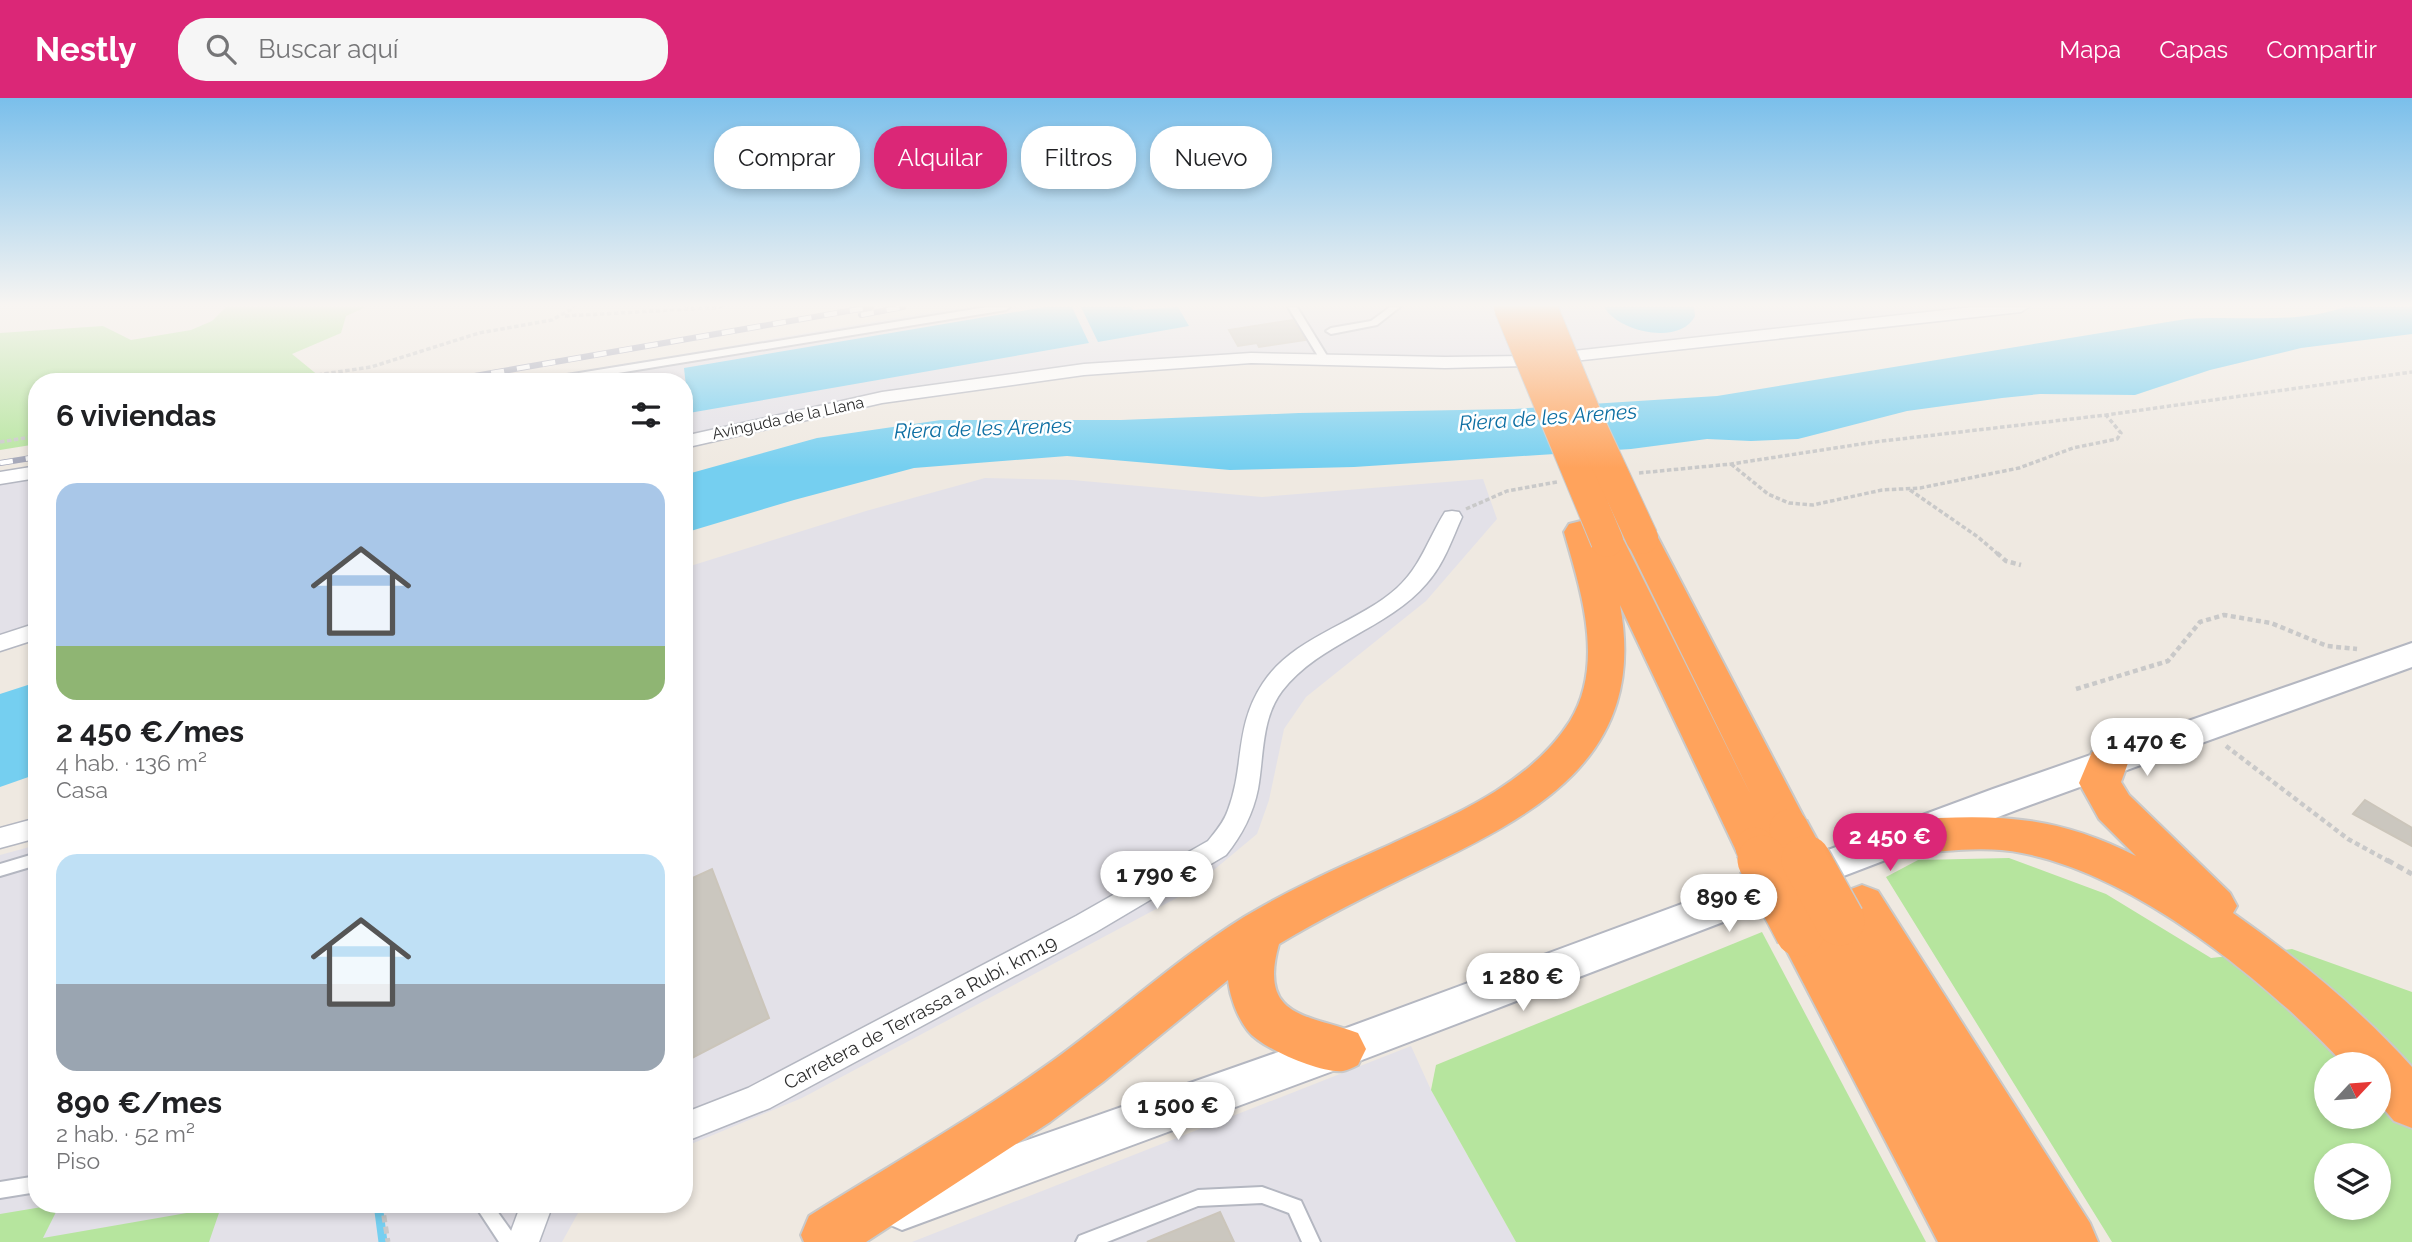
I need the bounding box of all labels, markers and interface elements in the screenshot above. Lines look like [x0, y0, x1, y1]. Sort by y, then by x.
search box [178, 18, 668, 81]
text: Nestly [35, 30, 136, 69]
icon: search [202, 30, 240, 68]
text: Buscar aquí [258, 34, 399, 64]
text: Mapa [2059, 35, 2121, 64]
text: Capas [2159, 35, 2228, 64]
text: Compartir [2266, 35, 2377, 64]
chip: Comprar [714, 126, 860, 189]
chip: Alquilar [874, 126, 1007, 189]
chip: Filtros [1021, 126, 1136, 189]
chip: Nuevo [1150, 126, 1272, 189]
street label: Avinguda de la Llana [710, 393, 866, 443]
icon: filters [627, 396, 665, 434]
text: 6 viviendas [56, 398, 216, 433]
water label: Riera de les Arenes [1458, 398, 1638, 436]
water label: Riera de les Arenes [893, 412, 1073, 444]
icon: home [298, 528, 424, 654]
text: 2 450 €/mes [56, 714, 244, 749]
pin: 1 470 € [2082, 718, 2212, 778]
text: 1 470 € [2107, 727, 2187, 754]
text: 4 hab. · 136 m² [56, 749, 207, 776]
text: Casa [56, 776, 108, 803]
pin: 2 450 € [1825, 814, 1955, 873]
text: 2 450 € [1849, 822, 1931, 849]
pin: 1 790 € [1092, 852, 1222, 911]
text: 1 790 € [1116, 860, 1198, 887]
pin: 890 € [1680, 874, 1778, 934]
text: 890 € [1696, 883, 1762, 910]
icon: home [298, 899, 424, 1025]
street label: Carretera de Terrassa a Rubí, km.19 [780, 930, 1060, 1094]
pin: 1 280 € [1458, 954, 1588, 1013]
text: 1 280 € [1482, 962, 1564, 989]
north arrow [2314, 1052, 2390, 1129]
map controls [2314, 1052, 2391, 1220]
pin: 1 500 € [1113, 1082, 1243, 1142]
text: 890 €/mes [56, 1085, 222, 1120]
text: 1 500 € [1137, 1091, 1219, 1118]
text: 2 hab. · 52 m² [56, 1120, 195, 1147]
button: layers [2314, 1143, 2391, 1220]
text: Piso [56, 1147, 100, 1174]

